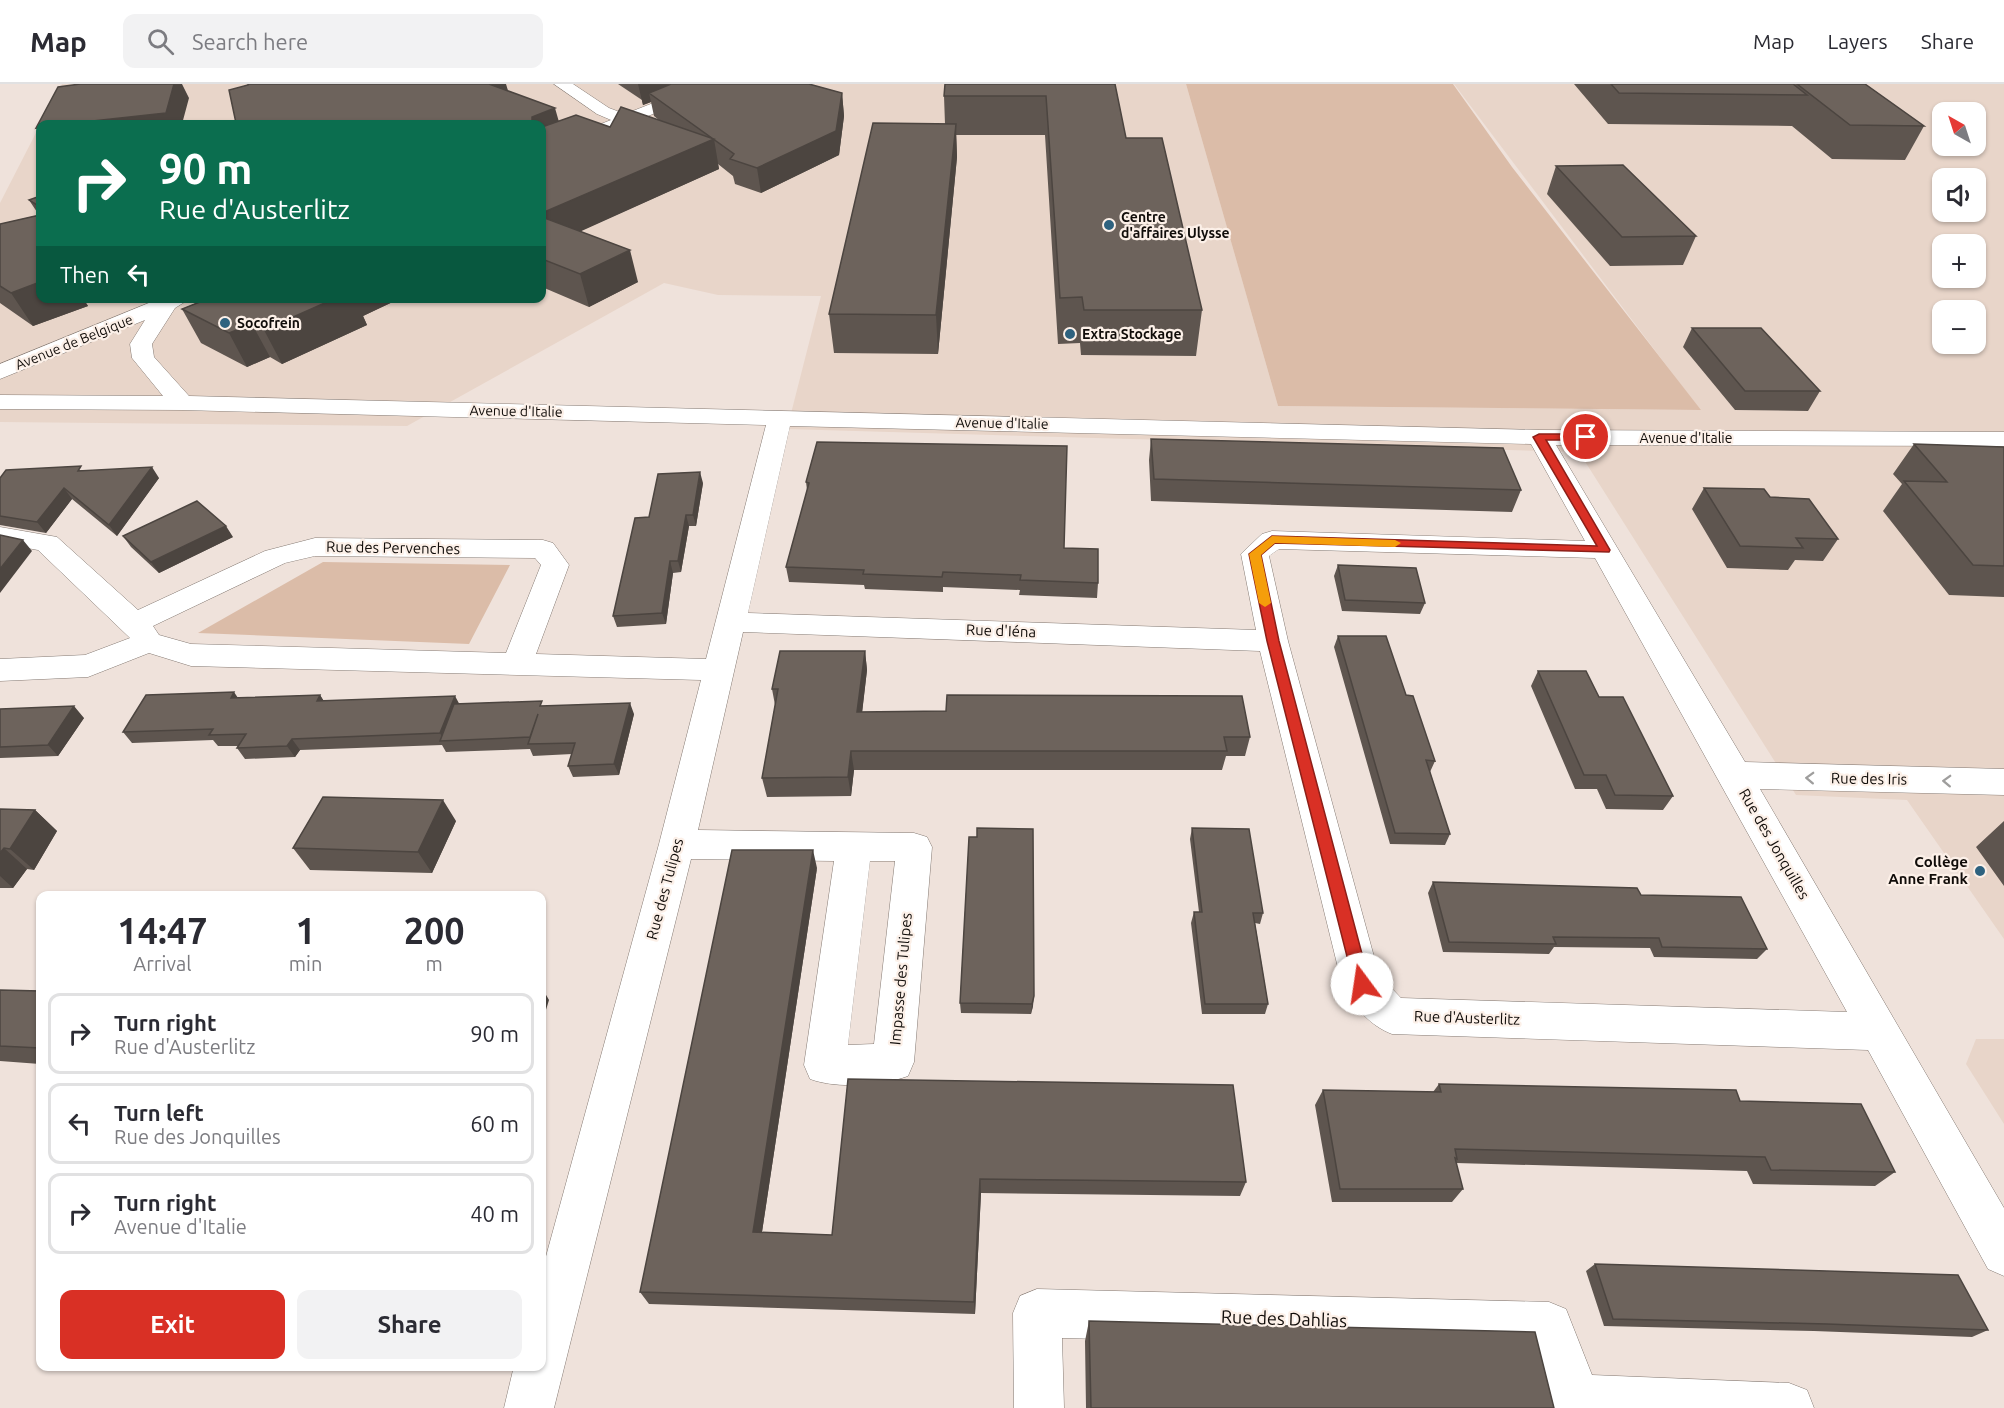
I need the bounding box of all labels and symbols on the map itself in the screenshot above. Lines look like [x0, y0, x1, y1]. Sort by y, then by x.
north arrow [1932, 102, 1986, 156]
place label: Centre d'affaires Ulysse [1121, 209, 1230, 241]
marker: Centre d'affaires Ulysse [1102, 218, 1116, 232]
street label: Avenue de Belgique [13, 311, 135, 373]
place label: Socofrein [237, 315, 300, 331]
marker: Socofrein [218, 316, 232, 330]
place label: Extra Stockage [1082, 326, 1182, 342]
marker: Extra Stockage [1063, 327, 1077, 341]
street label: Avenue d'Italie [469, 402, 563, 420]
pin [1560, 411, 1611, 462]
street label: Avenue d'Italie [955, 414, 1049, 432]
street label: Avenue d'Italie [1640, 430, 1733, 446]
street label: Rue des Pervenches [326, 538, 460, 557]
street label: Rue d'Iéna [966, 621, 1037, 640]
street label: Rue des Iris [1831, 769, 1907, 788]
one-way arrow [1806, 771, 1815, 784]
one-way arrow [1942, 774, 1951, 787]
street label: Rue des Jonquilles [1736, 785, 1813, 902]
street label: Rue des Tulipes [643, 836, 686, 941]
place label: Collège Anne Frank [1888, 853, 1969, 887]
marker: Collège Anne Frank [1973, 864, 1987, 878]
street label: Impasse des Tulipes [886, 912, 915, 1046]
position arrow [1330, 952, 1394, 1016]
street label: Rue d'Austerlitz [1414, 1007, 1520, 1028]
street label: Rue des Dahlias [1221, 1306, 1348, 1330]

